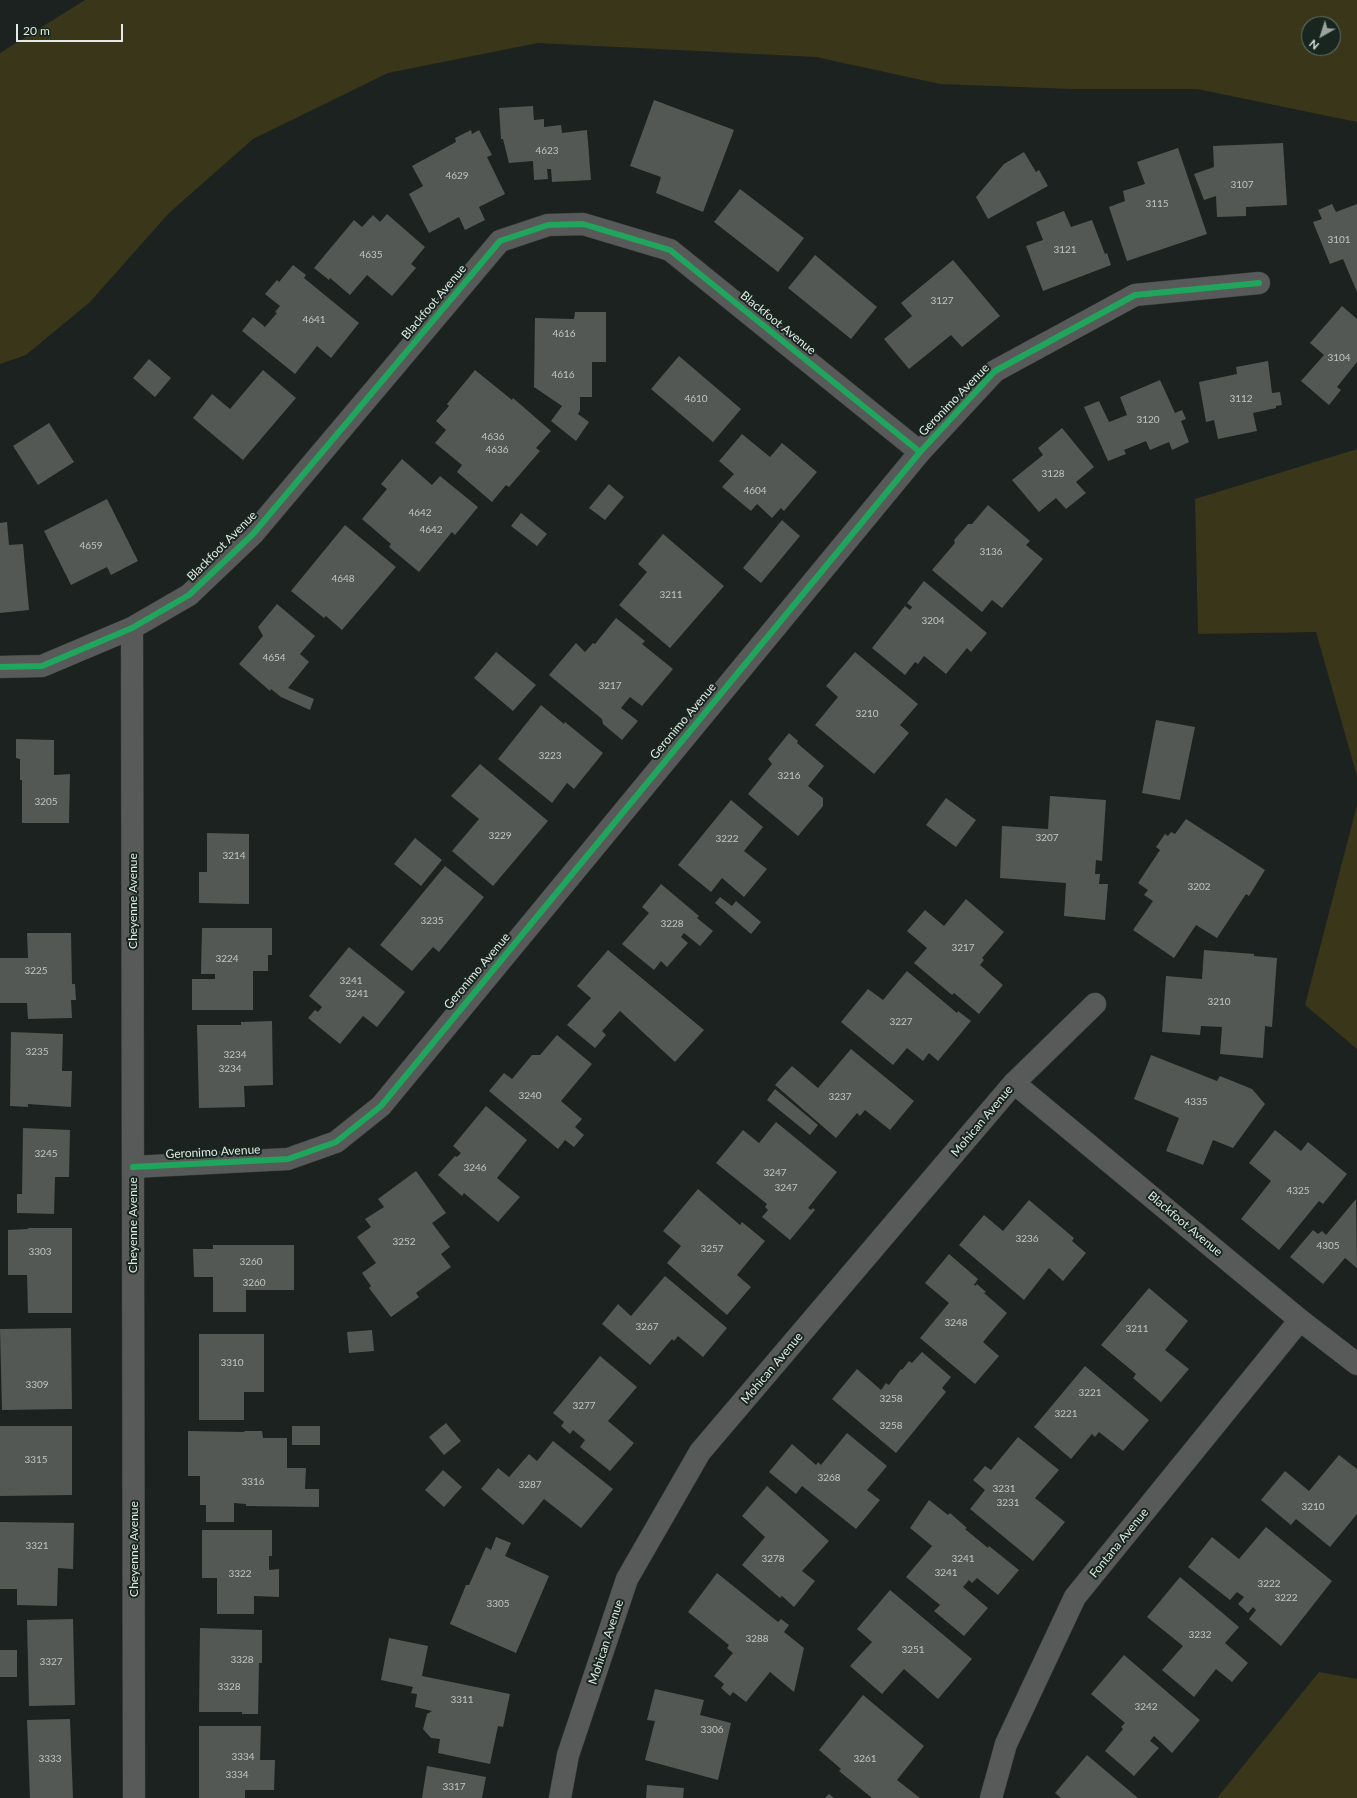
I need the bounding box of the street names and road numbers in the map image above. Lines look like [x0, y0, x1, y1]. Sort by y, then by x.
street label: Blackfoot Avenue [399, 262, 469, 342]
street label: Blackfoot Avenue [737, 288, 819, 358]
street label: Geronimo Avenue [916, 361, 992, 439]
street label: Blackfoot Avenue [184, 508, 260, 584]
street label: Geronimo Avenue [647, 680, 719, 762]
street label: Cheyenne Avenue [126, 853, 140, 949]
street label: Geronimo Avenue [441, 930, 513, 1012]
street label: Mohican Avenue [948, 1082, 1016, 1160]
street label: Geronimo Avenue [165, 1142, 261, 1162]
street label: Cheyenne Avenue [126, 1177, 140, 1273]
street label: Blackfoot Avenue [1145, 1189, 1225, 1259]
street label: Mohican Avenue [738, 1329, 806, 1407]
street label: Cheyenne Avenue [127, 1501, 141, 1597]
street label: Fontana Avenue [1087, 1505, 1151, 1581]
street label: Mohican Avenue [585, 1598, 627, 1686]

